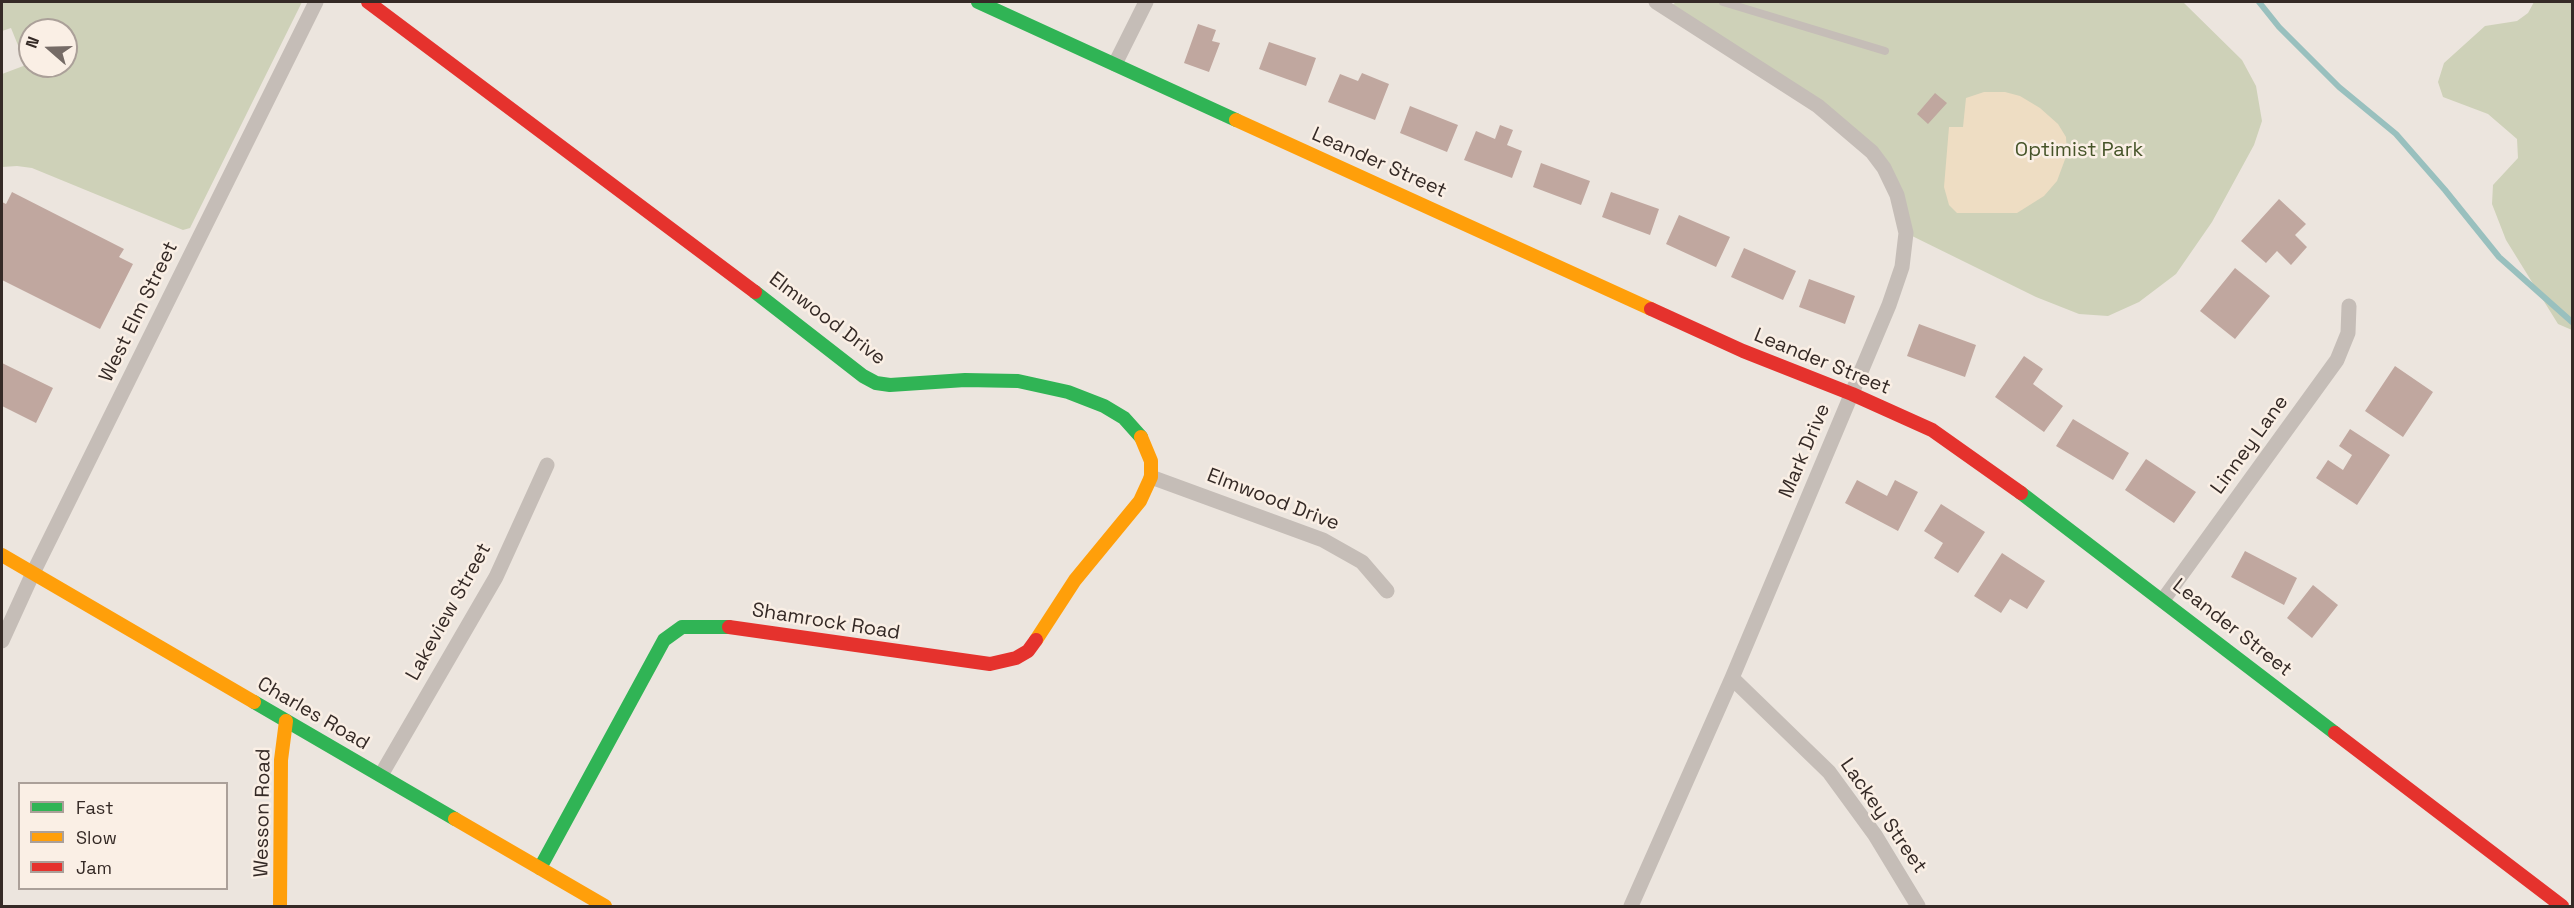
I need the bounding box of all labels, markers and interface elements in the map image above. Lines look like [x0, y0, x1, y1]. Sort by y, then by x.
north arrow [18, 18, 78, 78]
text: N [21, 34, 44, 51]
street label: Leander Street [1308, 123, 1450, 203]
park label: Optimist Park [2015, 139, 2143, 163]
street label: West Elm Street [95, 238, 183, 386]
street label: Elmwood Drive [764, 267, 890, 371]
street label: Leander Street [1750, 324, 1894, 400]
street label: Linney Lane [2206, 391, 2294, 499]
street label: Mark Drive [1774, 400, 1836, 502]
street label: Elmwood Drive [1203, 464, 1343, 536]
street label: Lakeview Street [401, 539, 497, 685]
street label: Leander Street [2167, 574, 2297, 682]
street label: Shamrock Road [750, 598, 902, 646]
street label: Charles Road [253, 672, 373, 756]
street label: Wesson Road [250, 748, 276, 878]
street label: Lackey Street [1835, 754, 1931, 878]
legend [18, 782, 228, 890]
text: Fast [76, 796, 113, 819]
text: Slow [76, 826, 117, 849]
text: Jam [76, 856, 112, 879]

